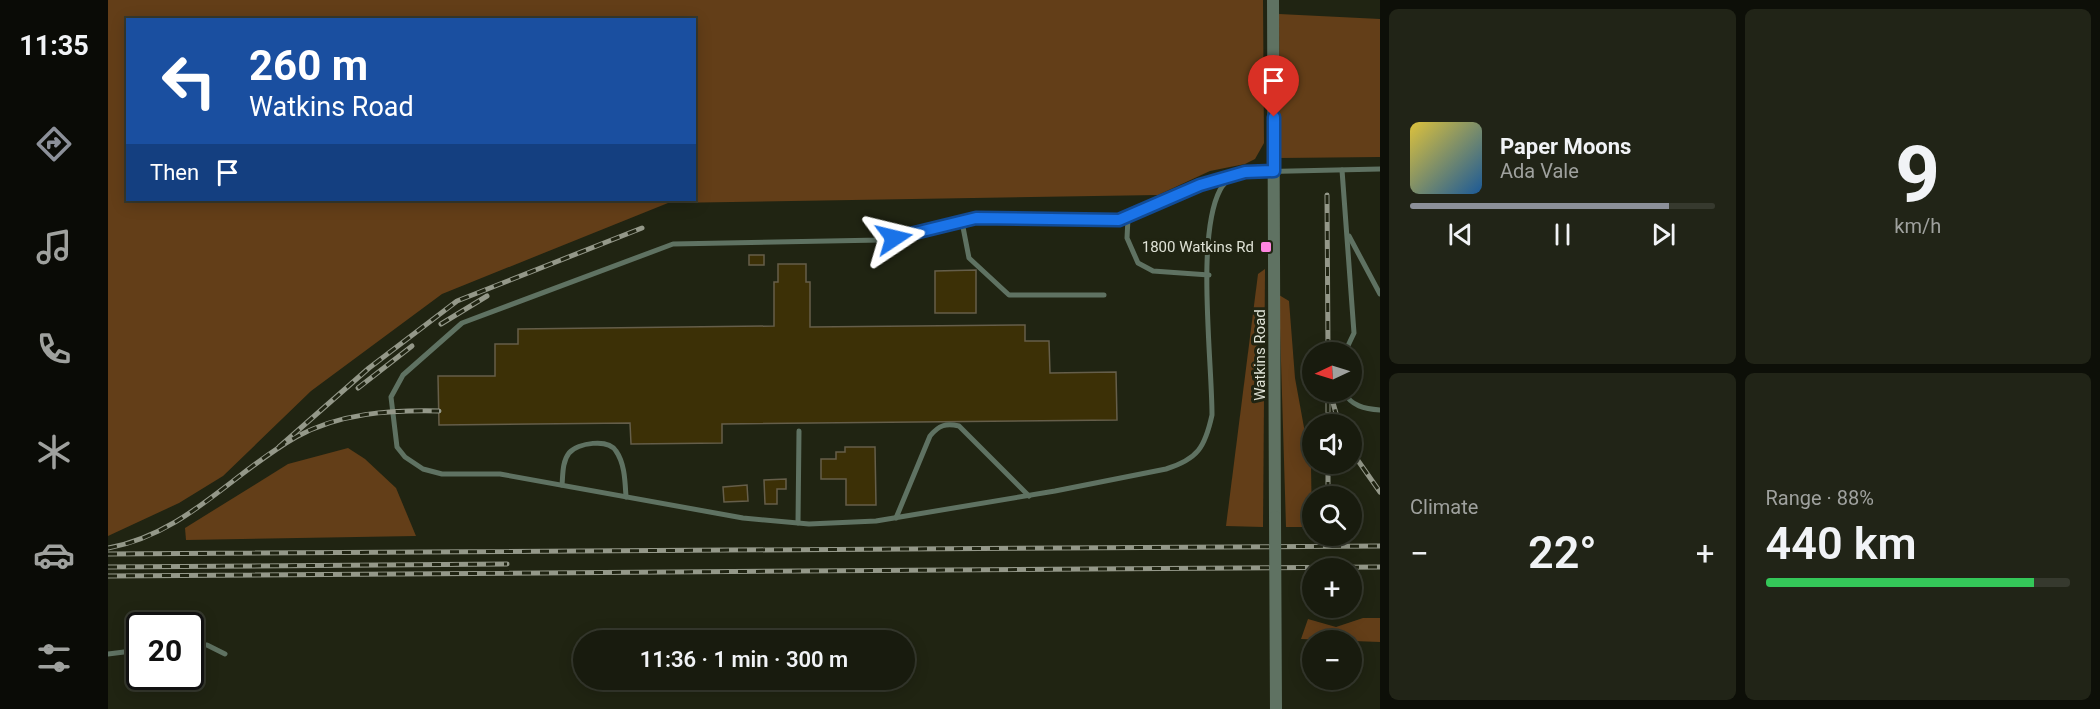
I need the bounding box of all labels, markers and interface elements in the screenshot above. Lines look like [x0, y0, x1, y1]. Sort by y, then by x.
text: 11:35 [19, 30, 89, 62]
text: 260 m [249, 41, 368, 90]
icon: left [150, 42, 228, 120]
pin [1248, 55, 1299, 117]
icon: arrive [1257, 64, 1290, 97]
text: Watkins Road [249, 91, 414, 123]
icon: directions [33, 123, 75, 165]
text: 9 [1895, 129, 1940, 220]
text: Paper Moons [1500, 134, 1631, 159]
icon: arrive [211, 156, 244, 189]
text: Ada Vale [1500, 159, 1579, 183]
text: Then [150, 160, 199, 185]
position arrow [862, 206, 926, 270]
text: km/h [1894, 214, 1941, 238]
icon: previous [1444, 218, 1477, 251]
icon: pause [1546, 218, 1579, 251]
icon: next [1647, 218, 1680, 251]
icon: music [33, 226, 75, 268]
place label: 1800 Watkins Rd [1142, 238, 1254, 256]
marker: 1800 Watkins Rd [1259, 240, 1273, 254]
street label: Watkins Road [1251, 309, 1269, 401]
icon: phone [33, 328, 75, 370]
north arrow [1302, 342, 1362, 402]
map controls [1302, 342, 1362, 690]
button: sound [1302, 414, 1362, 474]
icon: climate [33, 431, 75, 473]
button: search [1302, 486, 1362, 546]
text: Range · 88% [1766, 486, 1874, 510]
text: Climate [1410, 495, 1478, 519]
text: 440 km [1766, 517, 1917, 570]
text: 22° [1528, 526, 1597, 579]
icon: car [33, 534, 75, 576]
text: − [1410, 534, 1429, 573]
text: + [1696, 534, 1715, 573]
button: + [1302, 558, 1362, 618]
speed limit sign: 20 [126, 612, 204, 690]
button: − [1302, 630, 1362, 690]
icon: filters [33, 637, 75, 679]
text: 11:36 · 1 min · 300 m [640, 647, 848, 672]

